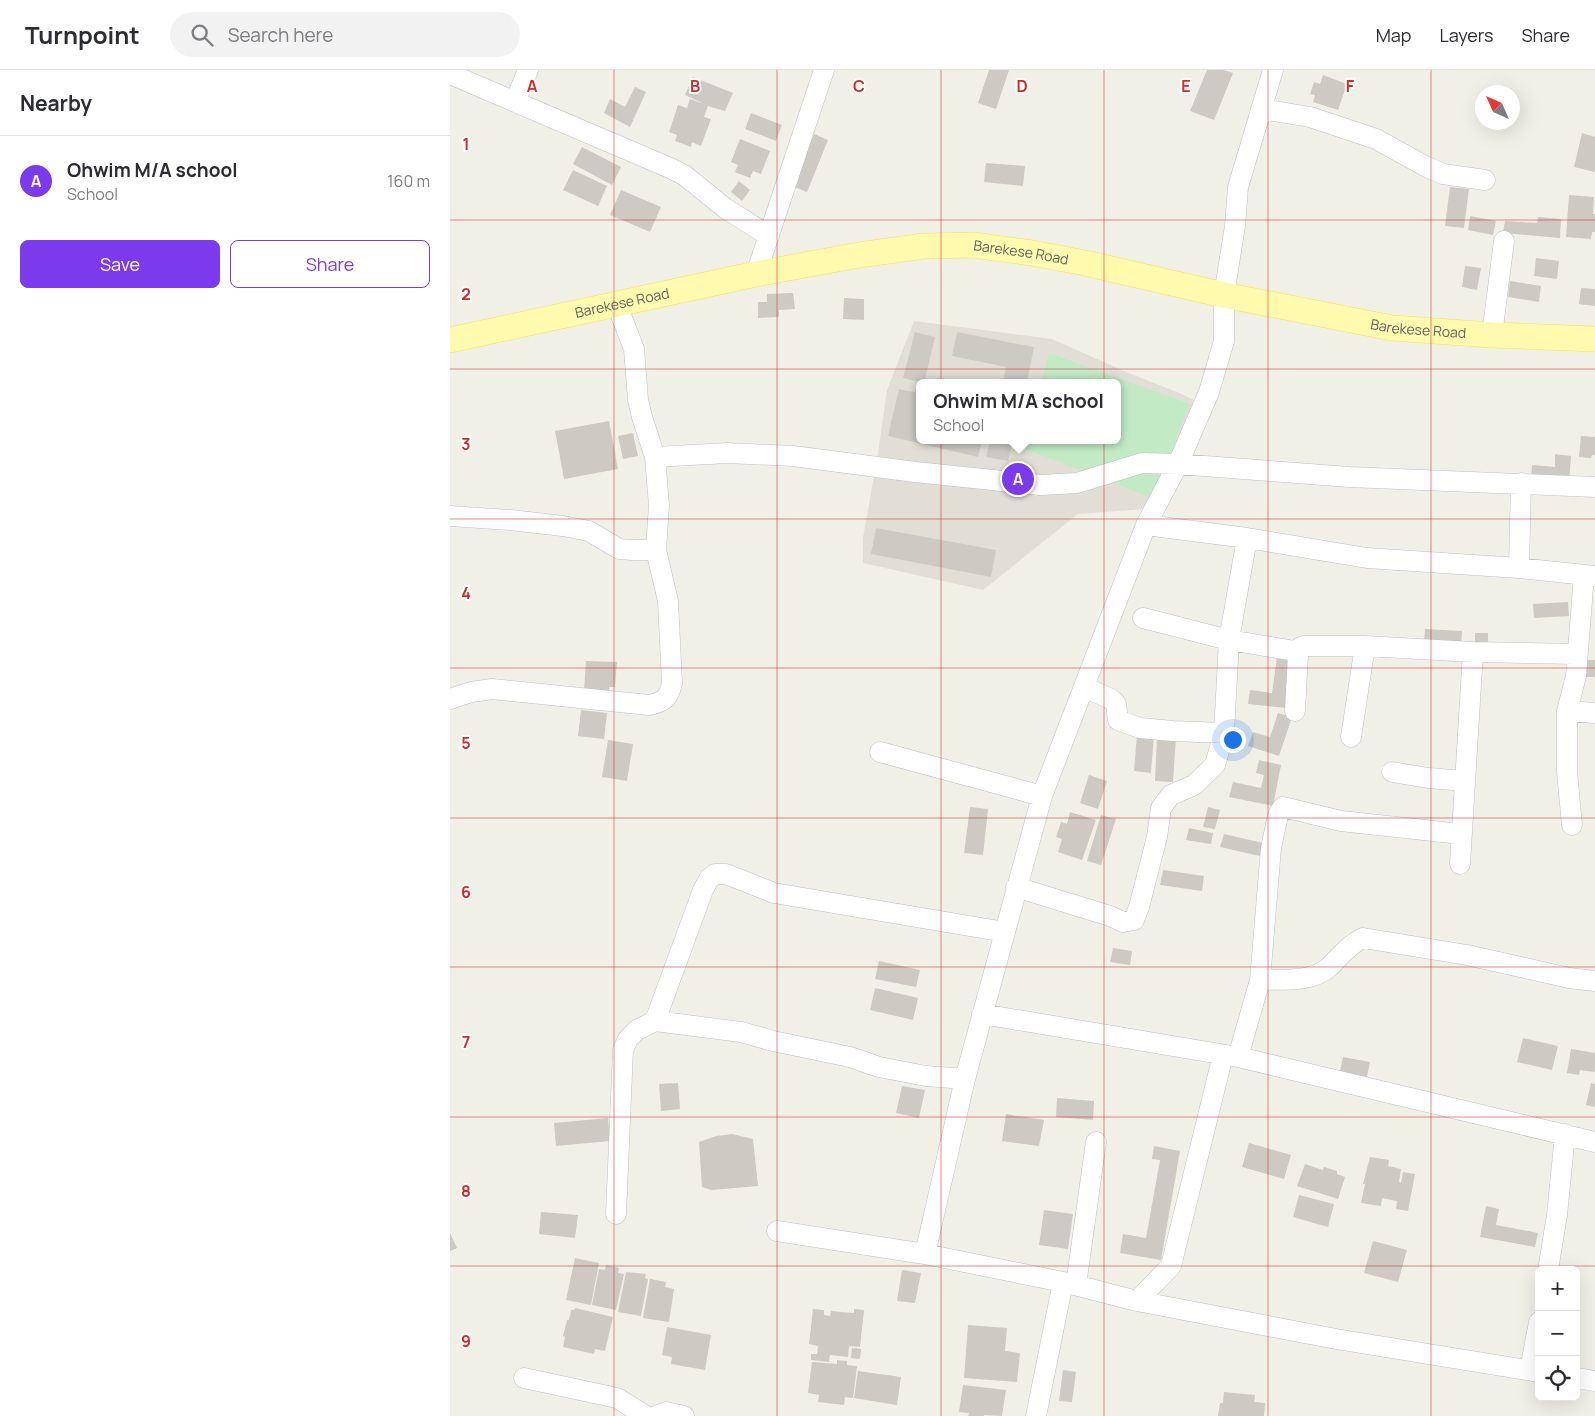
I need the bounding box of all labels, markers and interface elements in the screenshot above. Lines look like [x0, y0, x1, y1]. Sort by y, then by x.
search box [170, 12, 520, 57]
text: Turnpoint [25, 18, 140, 51]
icon: search [188, 21, 216, 49]
text: Search here [228, 22, 333, 48]
text: Map [1376, 23, 1411, 47]
text: Layers [1439, 23, 1493, 47]
text: Share [1521, 23, 1570, 47]
text: A [527, 75, 538, 97]
text: B [690, 75, 700, 97]
text: C [853, 75, 865, 97]
text: D [1016, 75, 1028, 97]
text: E [1181, 75, 1191, 97]
text: F [1346, 75, 1355, 97]
north arrow [1475, 85, 1520, 130]
text: Nearby [20, 89, 92, 117]
text: 1 [462, 133, 470, 155]
text: Ohwim M/A school [67, 157, 238, 183]
text: A [31, 170, 41, 192]
text: 160 m [387, 170, 430, 192]
text: School [67, 183, 118, 205]
street label: Barekese Road [972, 235, 1070, 269]
button: Save [20, 240, 220, 288]
button: Share [230, 240, 430, 288]
text: 2 [461, 283, 471, 305]
street label: Barekese Road [573, 283, 671, 322]
street label: Barekese Road [1369, 314, 1467, 342]
popup [916, 379, 1121, 444]
text: Ohwim M/A school [933, 388, 1104, 414]
text: School [933, 414, 984, 436]
text: 3 [461, 433, 471, 455]
pin: A [1002, 460, 1034, 498]
text: 4 [461, 582, 471, 604]
your location [1220, 727, 1246, 753]
text: 5 [461, 732, 471, 754]
text: 6 [461, 881, 471, 903]
text: 7 [462, 1031, 470, 1053]
text: 8 [461, 1180, 471, 1202]
map controls [1535, 1266, 1580, 1401]
button: + [1535, 1266, 1580, 1311]
button: − [1535, 1311, 1580, 1356]
text: 9 [461, 1330, 471, 1352]
button: locate [1535, 1356, 1580, 1401]

